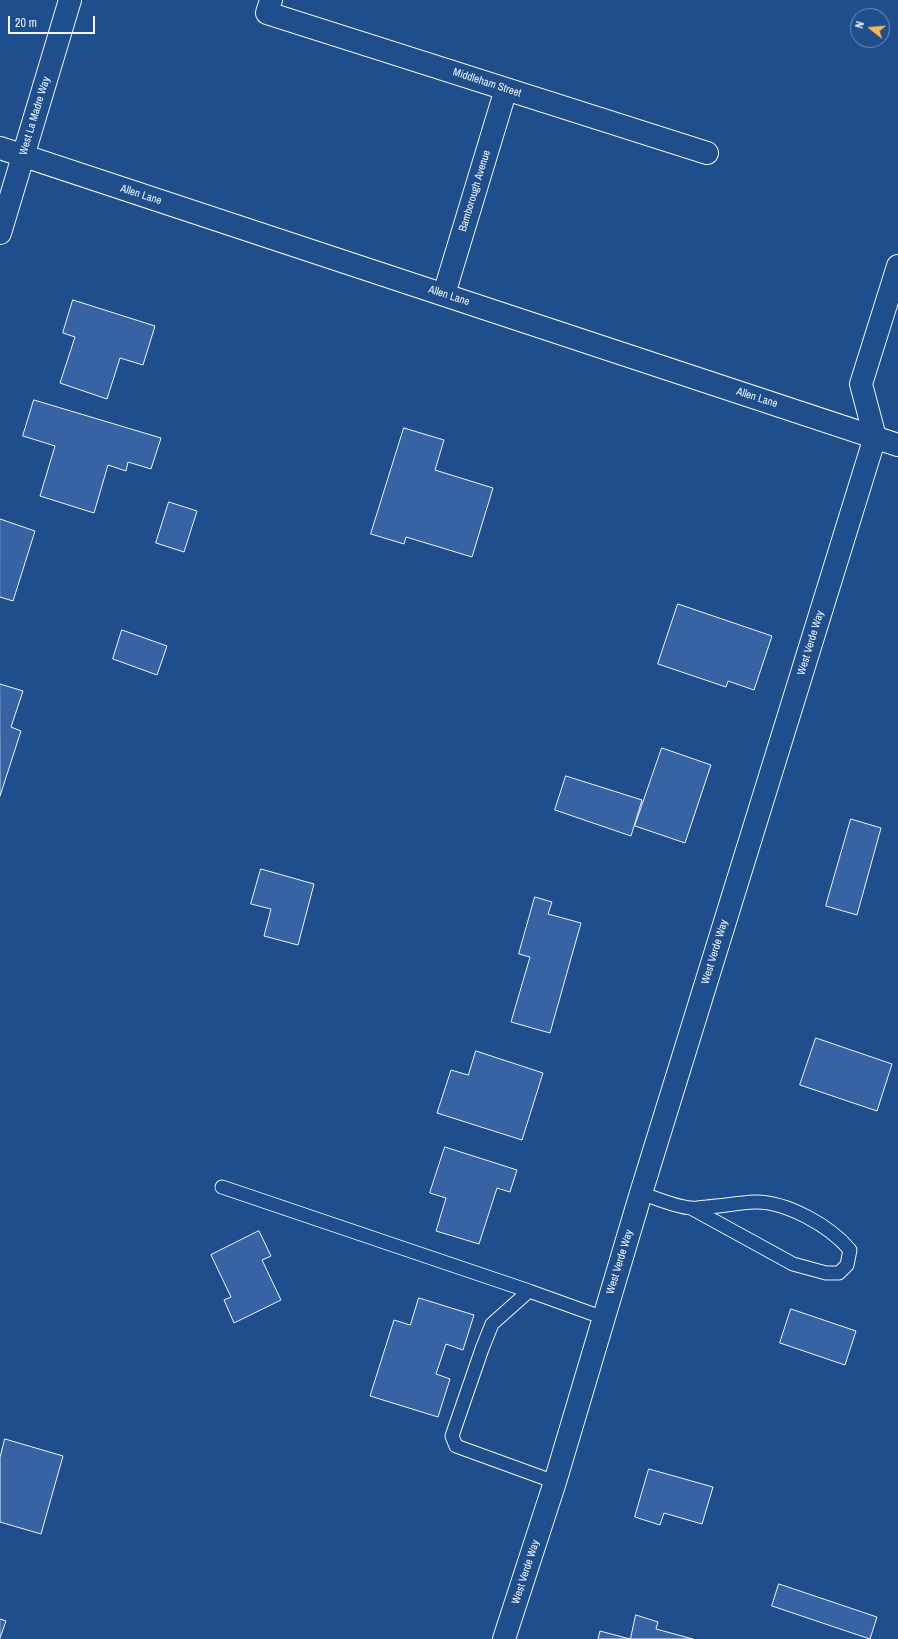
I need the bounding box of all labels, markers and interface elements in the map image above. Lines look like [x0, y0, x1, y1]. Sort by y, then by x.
scale bar [10, 8, 97, 34]
north arrow [850, 8, 890, 48]
text: 20 m [15, 15, 37, 31]
text: N [852, 20, 867, 30]
street label: Middleham Street [451, 66, 523, 100]
street label: West La Madre Way [17, 75, 53, 157]
street label: Bamborough Avenue [456, 149, 494, 233]
street label: Allen Lane [119, 182, 163, 208]
street label: Allen Lane [427, 283, 471, 309]
street label: Allen Lane [735, 385, 779, 411]
street label: West Verde Way [795, 609, 827, 677]
street label: West Verde Way [699, 918, 731, 986]
street label: West Verde Way [604, 1228, 636, 1296]
street label: West Verde Way [509, 1538, 543, 1606]

